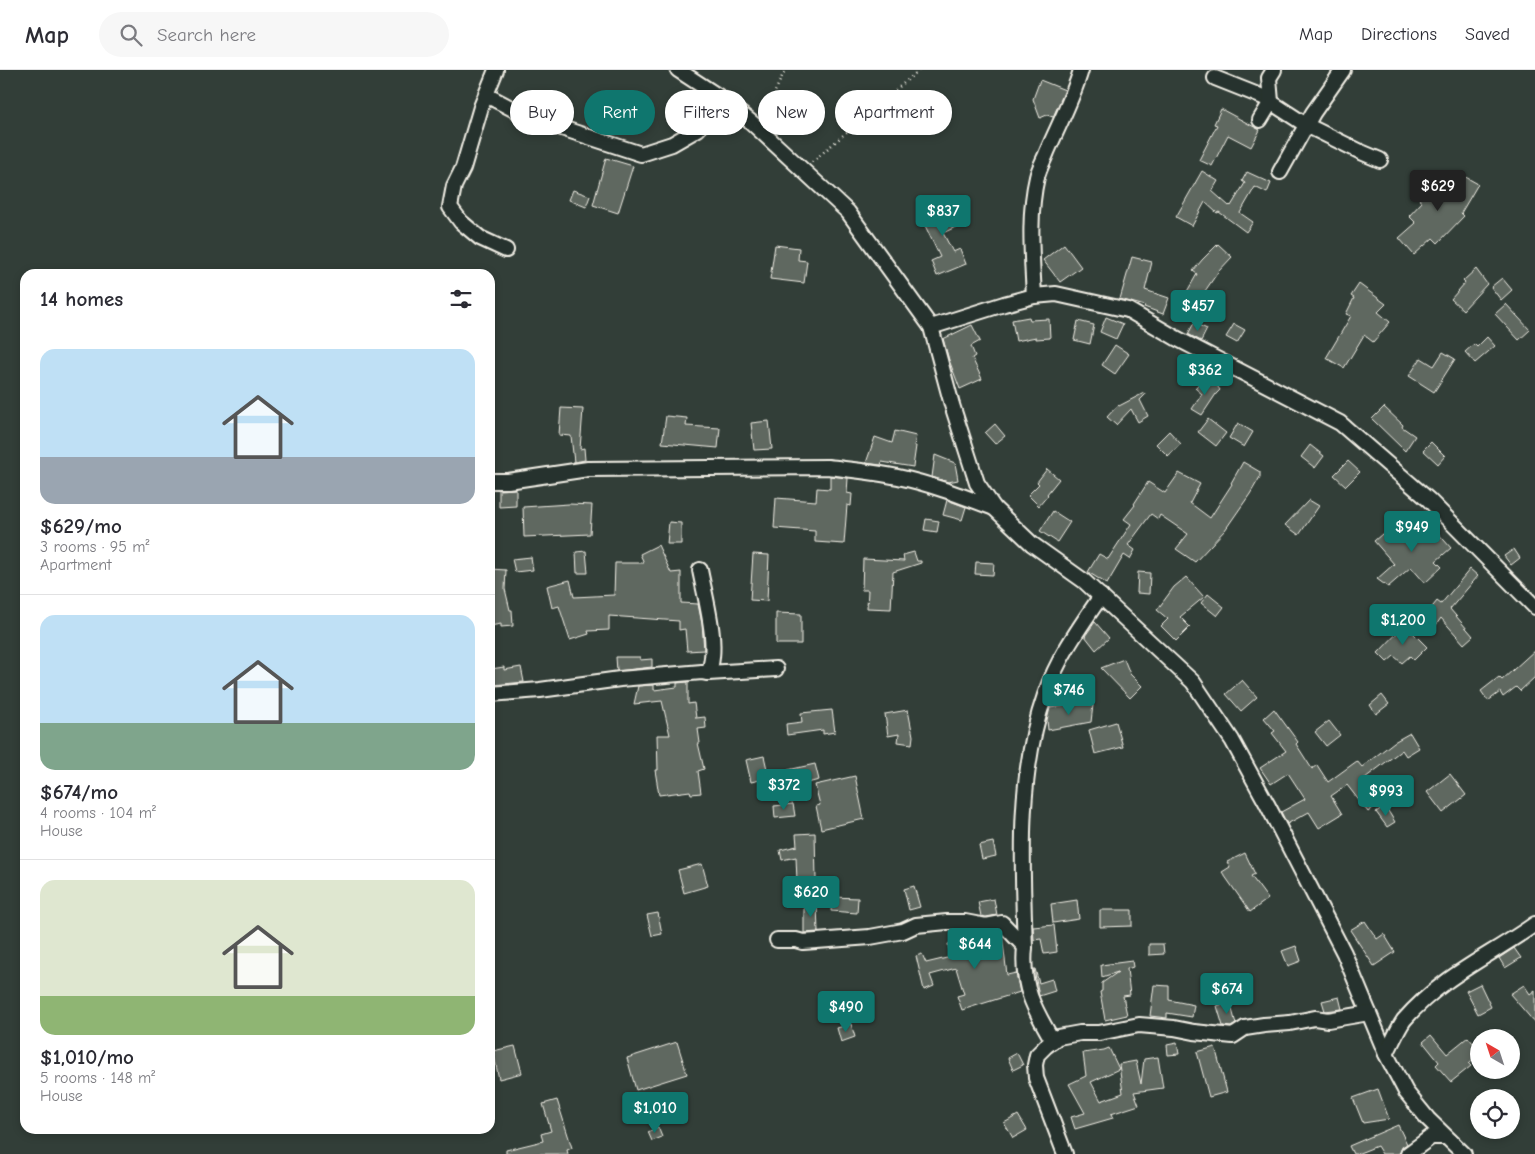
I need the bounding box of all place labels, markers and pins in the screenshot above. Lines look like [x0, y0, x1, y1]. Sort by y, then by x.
pin: $629 [1408, 170, 1468, 212]
pin: $837 [913, 194, 973, 237]
pin: $457 [1168, 290, 1228, 332]
pin: $362 [1175, 354, 1235, 396]
pin: $949 [1382, 510, 1442, 553]
pin: $1,200 [1362, 604, 1444, 646]
pin: $746 [1039, 674, 1099, 716]
pin: $372 [754, 768, 814, 811]
pin: $993 [1356, 774, 1416, 817]
pin: $620 [781, 876, 841, 918]
pin: $644 [945, 928, 1005, 970]
pin: $674 [1197, 972, 1257, 1015]
pin: $490 [816, 990, 876, 1033]
pin: $1,010 [614, 1092, 696, 1134]

